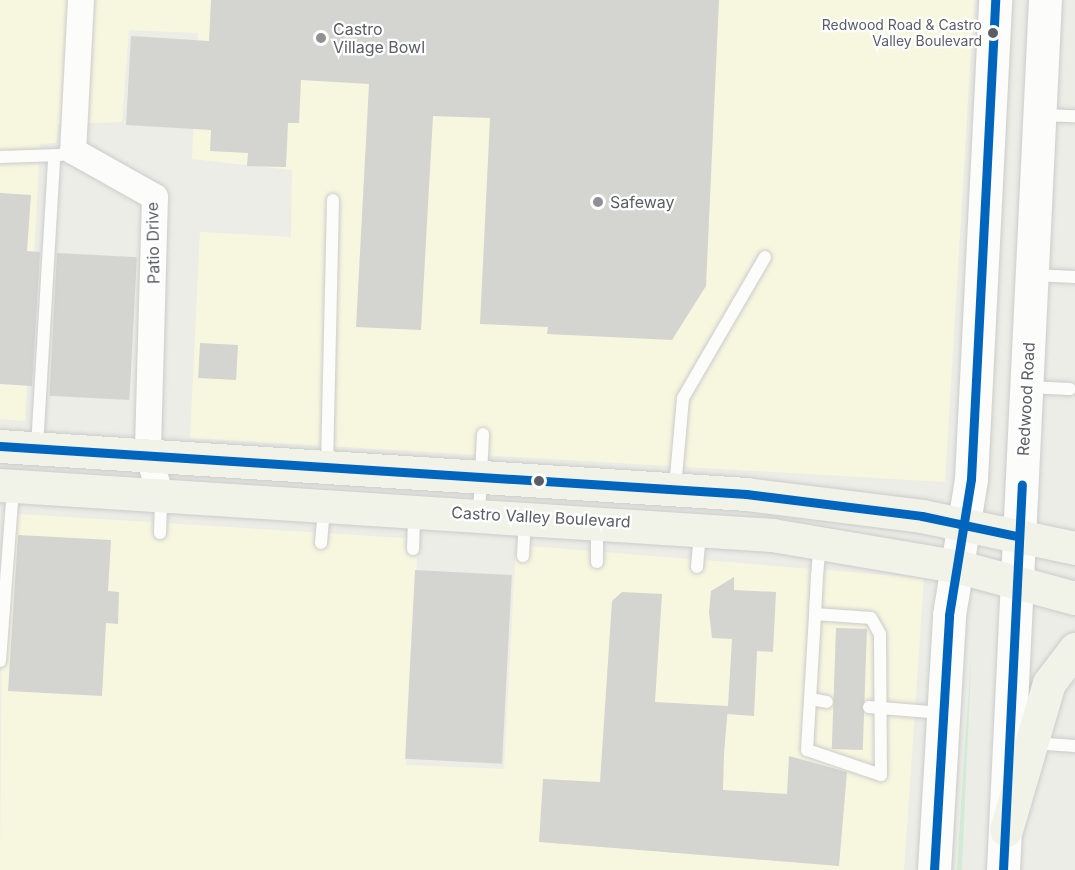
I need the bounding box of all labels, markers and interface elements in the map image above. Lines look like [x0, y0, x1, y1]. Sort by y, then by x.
place label: Redwood Road & Castro Valley Boulevard [822, 17, 982, 50]
place label: Castro Village Bowl [333, 19, 425, 57]
marker: Redwood Road & Castro Valley Boulevard [987, 27, 999, 39]
marker: Castro Village Bowl [314, 31, 328, 45]
place label: Safeway [610, 192, 675, 212]
marker: Safeway [591, 195, 605, 209]
street label: Patio Drive [143, 202, 163, 284]
street label: Redwood Road [1013, 342, 1039, 456]
unlabelled marker [533, 475, 545, 487]
street label: Castro Valley Boulevard [451, 503, 631, 531]

